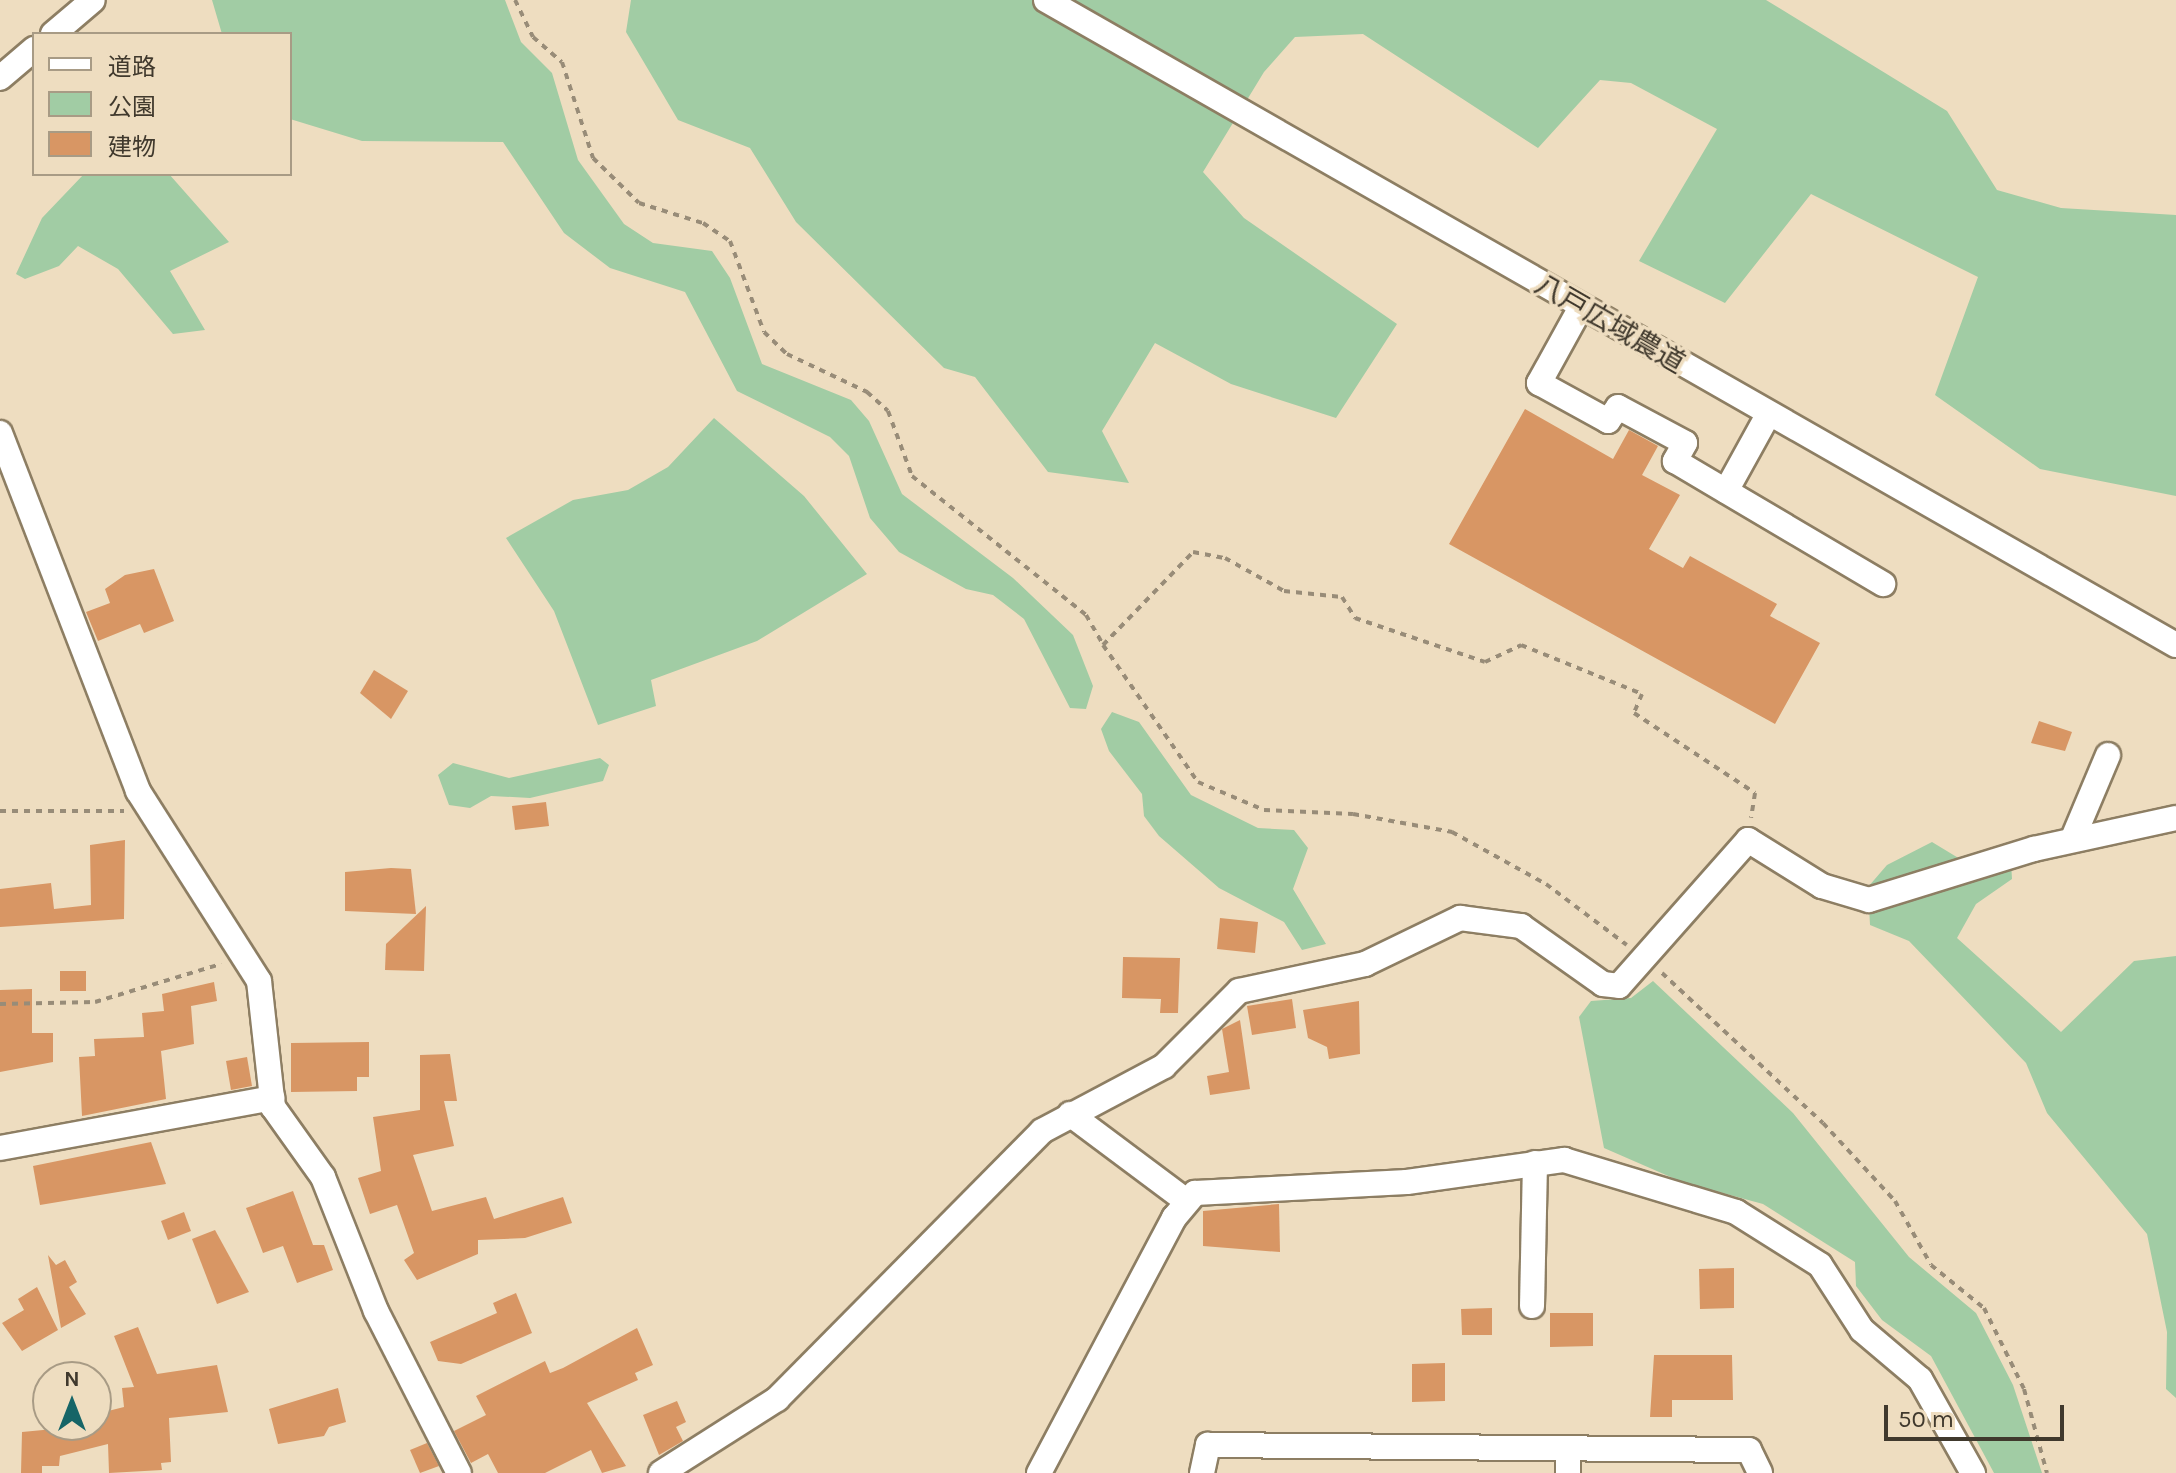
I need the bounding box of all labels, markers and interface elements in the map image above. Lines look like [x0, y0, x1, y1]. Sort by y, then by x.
legend [32, 32, 292, 176]
text: 道路 [108, 53, 156, 81]
text: 公園 [108, 93, 156, 121]
text: 建物 [108, 133, 156, 161]
street label: 八戸広域農道 [1529, 267, 1691, 381]
north arrow [32, 1361, 112, 1441]
text: N [64, 1366, 80, 1392]
scale bar [1888, 1389, 2068, 1439]
text: 50 m [1898, 1405, 1954, 1433]

